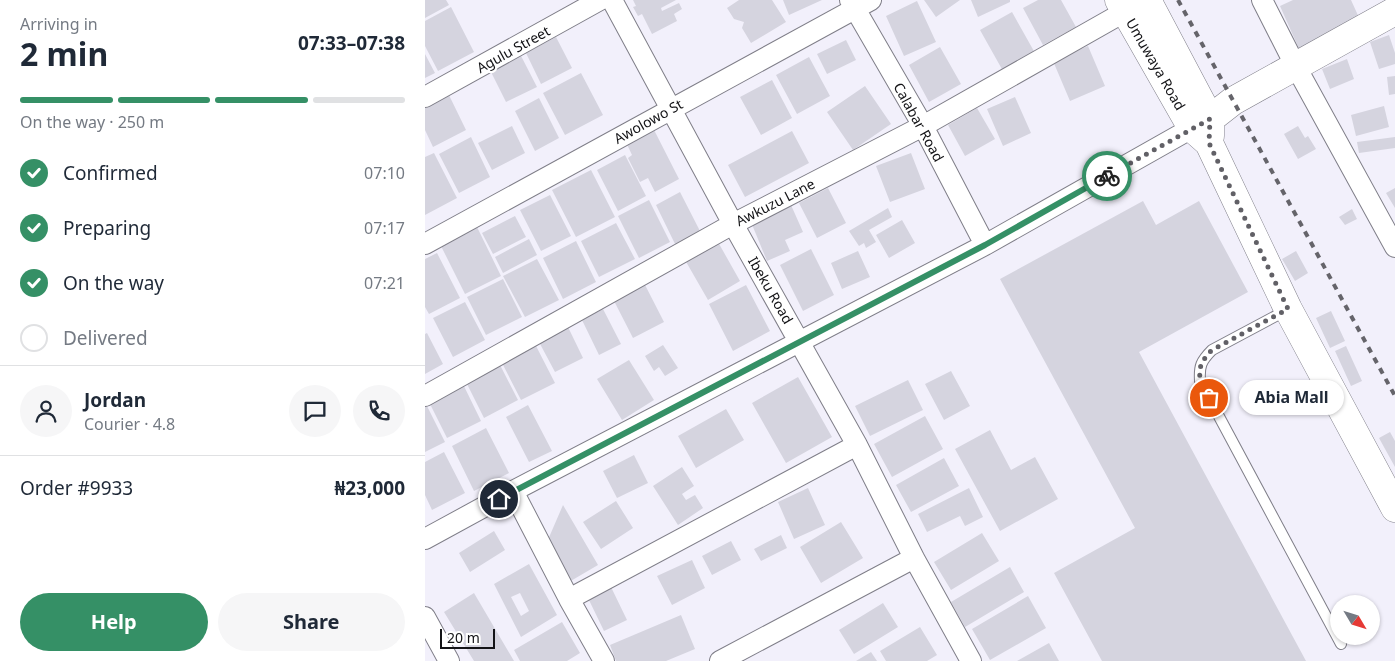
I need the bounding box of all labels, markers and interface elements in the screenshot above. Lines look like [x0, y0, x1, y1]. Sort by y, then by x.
text: Arriving in [20, 13, 98, 35]
street label: Umuwaya Road [1122, 15, 1190, 113]
street label: Agulu Street [473, 21, 553, 77]
text: 07:33–07:38 [298, 30, 405, 56]
text: 2 min [20, 32, 108, 75]
street label: Calabar Road [889, 79, 949, 165]
street label: Awolowo St [610, 94, 686, 148]
text: On the way · 250 m [20, 111, 164, 133]
courier [1082, 151, 1132, 201]
icon: check [20, 159, 48, 187]
text: Confirmed [63, 160, 158, 186]
text: 07:10 [364, 162, 405, 184]
icon: bike [1093, 162, 1121, 190]
street label: Awkuzu Lane [732, 174, 818, 230]
icon: check [20, 214, 48, 242]
text: Preparing [63, 215, 151, 241]
text: 07:17 [364, 217, 405, 239]
street label: Ibeku Road [744, 253, 798, 327]
icon: check [20, 269, 48, 297]
text: On the way [63, 270, 164, 296]
text: 07:21 [364, 272, 405, 294]
text: Delivered [63, 325, 148, 351]
pin [1188, 377, 1230, 419]
callout: Abia Mall [1239, 380, 1344, 416]
icon: bag [1195, 384, 1223, 412]
button: person [20, 385, 72, 437]
button: chat [289, 385, 341, 437]
button: phone [353, 385, 405, 437]
text: Abia Mall [1255, 386, 1328, 408]
text: Jordan [84, 387, 146, 413]
text: Courier · 4.8 [84, 413, 175, 435]
text: Order #9933 [20, 475, 133, 501]
text: ₦23,000 [334, 475, 405, 501]
pin [478, 478, 520, 520]
icon: home [485, 485, 513, 513]
button: Help [20, 593, 208, 651]
button: Share [218, 593, 405, 651]
north arrow [1330, 595, 1380, 645]
map controls [1330, 595, 1380, 645]
scale bar [440, 626, 495, 649]
text: 20 m [447, 628, 480, 647]

